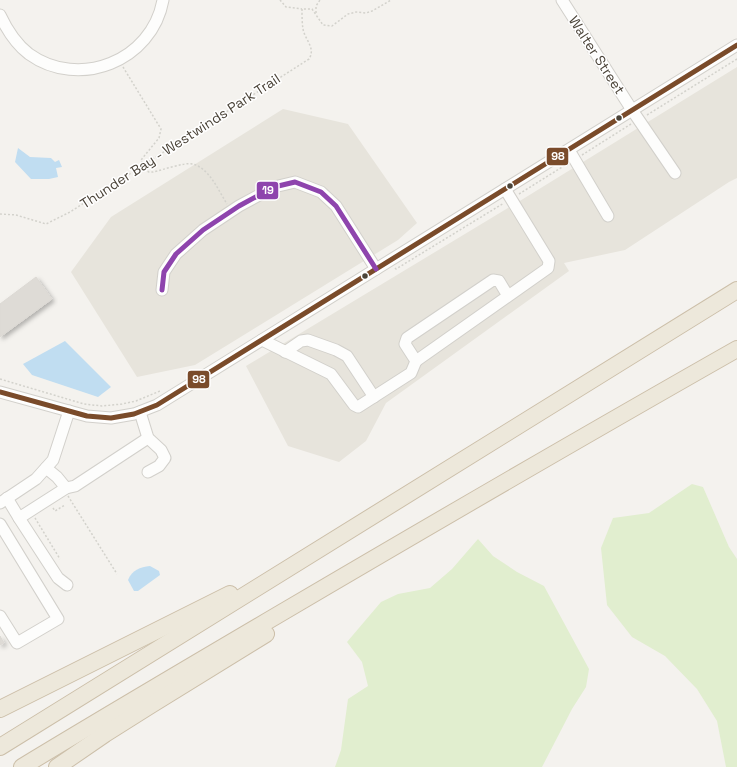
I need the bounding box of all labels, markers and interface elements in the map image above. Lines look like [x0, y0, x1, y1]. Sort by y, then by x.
street label: Walter Street [565, 12, 629, 98]
street label: Thunder Bay - Westwinds Park Trail [77, 69, 283, 213]
unlabelled marker [614, 113, 624, 123]
line badge: 98 [546, 147, 569, 166]
text: 98 [551, 149, 565, 163]
line badge: 19 [256, 181, 279, 200]
unlabelled marker [505, 181, 515, 191]
text: 19 [262, 183, 274, 197]
unlabelled marker [360, 271, 370, 281]
line badge: 98 [187, 370, 210, 389]
text: 98 [192, 372, 206, 386]

